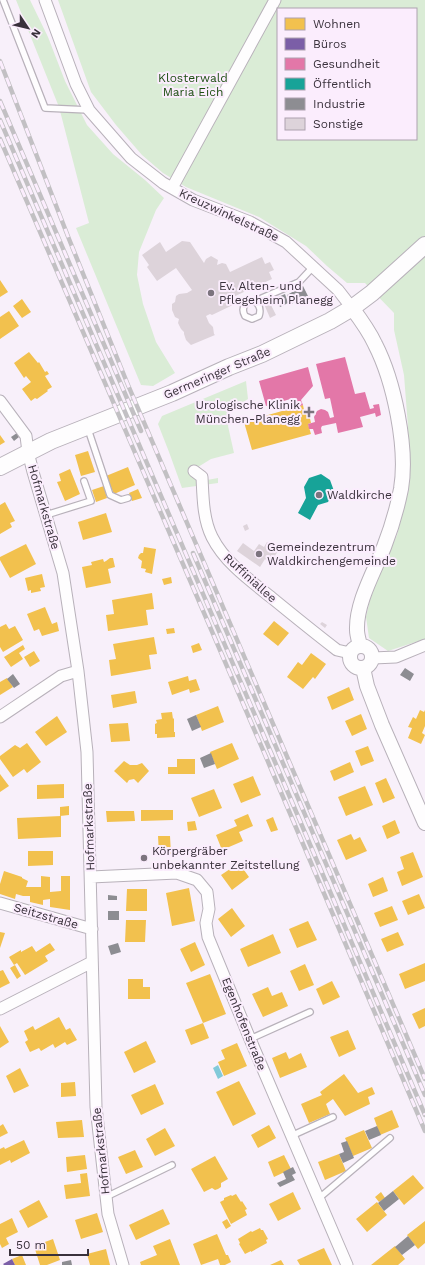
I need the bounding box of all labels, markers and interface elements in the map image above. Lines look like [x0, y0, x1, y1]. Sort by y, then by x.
north arrow [8, 8, 48, 48]
legend [277, 8, 417, 140]
text: Wohnen [313, 17, 361, 31]
text: N [28, 26, 43, 41]
text: Büros [313, 37, 346, 51]
text: Gesundheit [313, 57, 380, 71]
park label: Klosterwald Maria Eich [158, 71, 228, 99]
text: Öffentlich [313, 77, 372, 91]
text: Industrie [313, 97, 365, 111]
text: Sonstige [313, 117, 363, 131]
street label: Kreuzwinkelstraße [177, 186, 281, 244]
place label: Ev. Alten- und Pflegeheim Planegg [219, 279, 334, 307]
marker: Ev. Alten- und Pflegeheim Planegg [206, 288, 216, 298]
street label: Germeringer Straße [161, 344, 273, 402]
place label: Urologische Klinik München-Planegg [195, 398, 301, 426]
marker: Urologische Klinik München-Planegg [303, 406, 315, 418]
street label: Hofmarkstraße [25, 463, 63, 551]
place label: Waldkirche [327, 488, 392, 502]
marker: Waldkirche [314, 490, 324, 500]
place label: Gemeindezentrum Waldkirchengemeinde [267, 540, 396, 568]
marker: Gemeindezentrum Waldkirchengemeinde [254, 549, 264, 559]
street label: Ruffiniallee [221, 551, 279, 605]
street label: Hofmarkstraße [80, 783, 98, 871]
place label: Körpergräber unbekannter Zeitstellung [152, 844, 300, 872]
marker: Körpergräber unbekannter Zeitstellung [139, 853, 149, 863]
street label: Seitzstraße [12, 900, 80, 932]
street label: Egenhofenstraße [219, 975, 269, 1073]
street label: Hofmarkstraße [89, 1107, 113, 1195]
scale bar [10, 1231, 88, 1257]
text: 50 m [16, 1238, 46, 1252]

